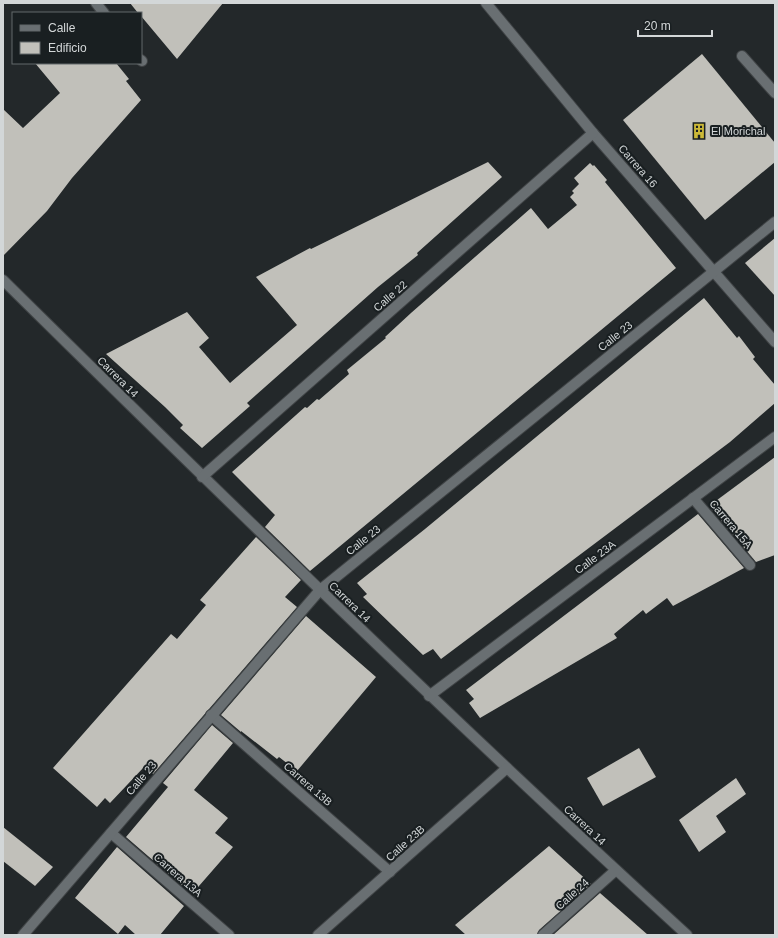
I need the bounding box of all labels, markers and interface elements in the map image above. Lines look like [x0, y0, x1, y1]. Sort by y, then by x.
legend [12, 12, 142, 64]
scale bar [638, 12, 712, 38]
text: 20 m [644, 19, 671, 33]
text: Calle [48, 21, 76, 35]
text: Edificio [48, 41, 87, 55]
building icon: El Morichal [690, 122, 708, 140]
place label: El Morichal [711, 125, 765, 137]
street label: Carrera 16 [616, 142, 660, 190]
street label: Calle 22 [371, 278, 409, 314]
street label: Calle 23 [596, 319, 634, 353]
street label: Carrera 14 [95, 354, 141, 400]
street label: Carrera 15A [707, 497, 755, 551]
street label: Calle 23 [344, 523, 382, 557]
street label: Calle 23A [572, 537, 618, 576]
street label: Carrera 14 [327, 579, 373, 625]
street label: Calle 23 [123, 759, 159, 797]
street label: Carrera 13B [281, 760, 335, 808]
street label: Carrera 14 [562, 803, 608, 847]
street label: Calle 23B [383, 823, 427, 863]
street label: Carrera 13A [151, 851, 205, 900]
street label: Calle 24 [553, 876, 591, 912]

